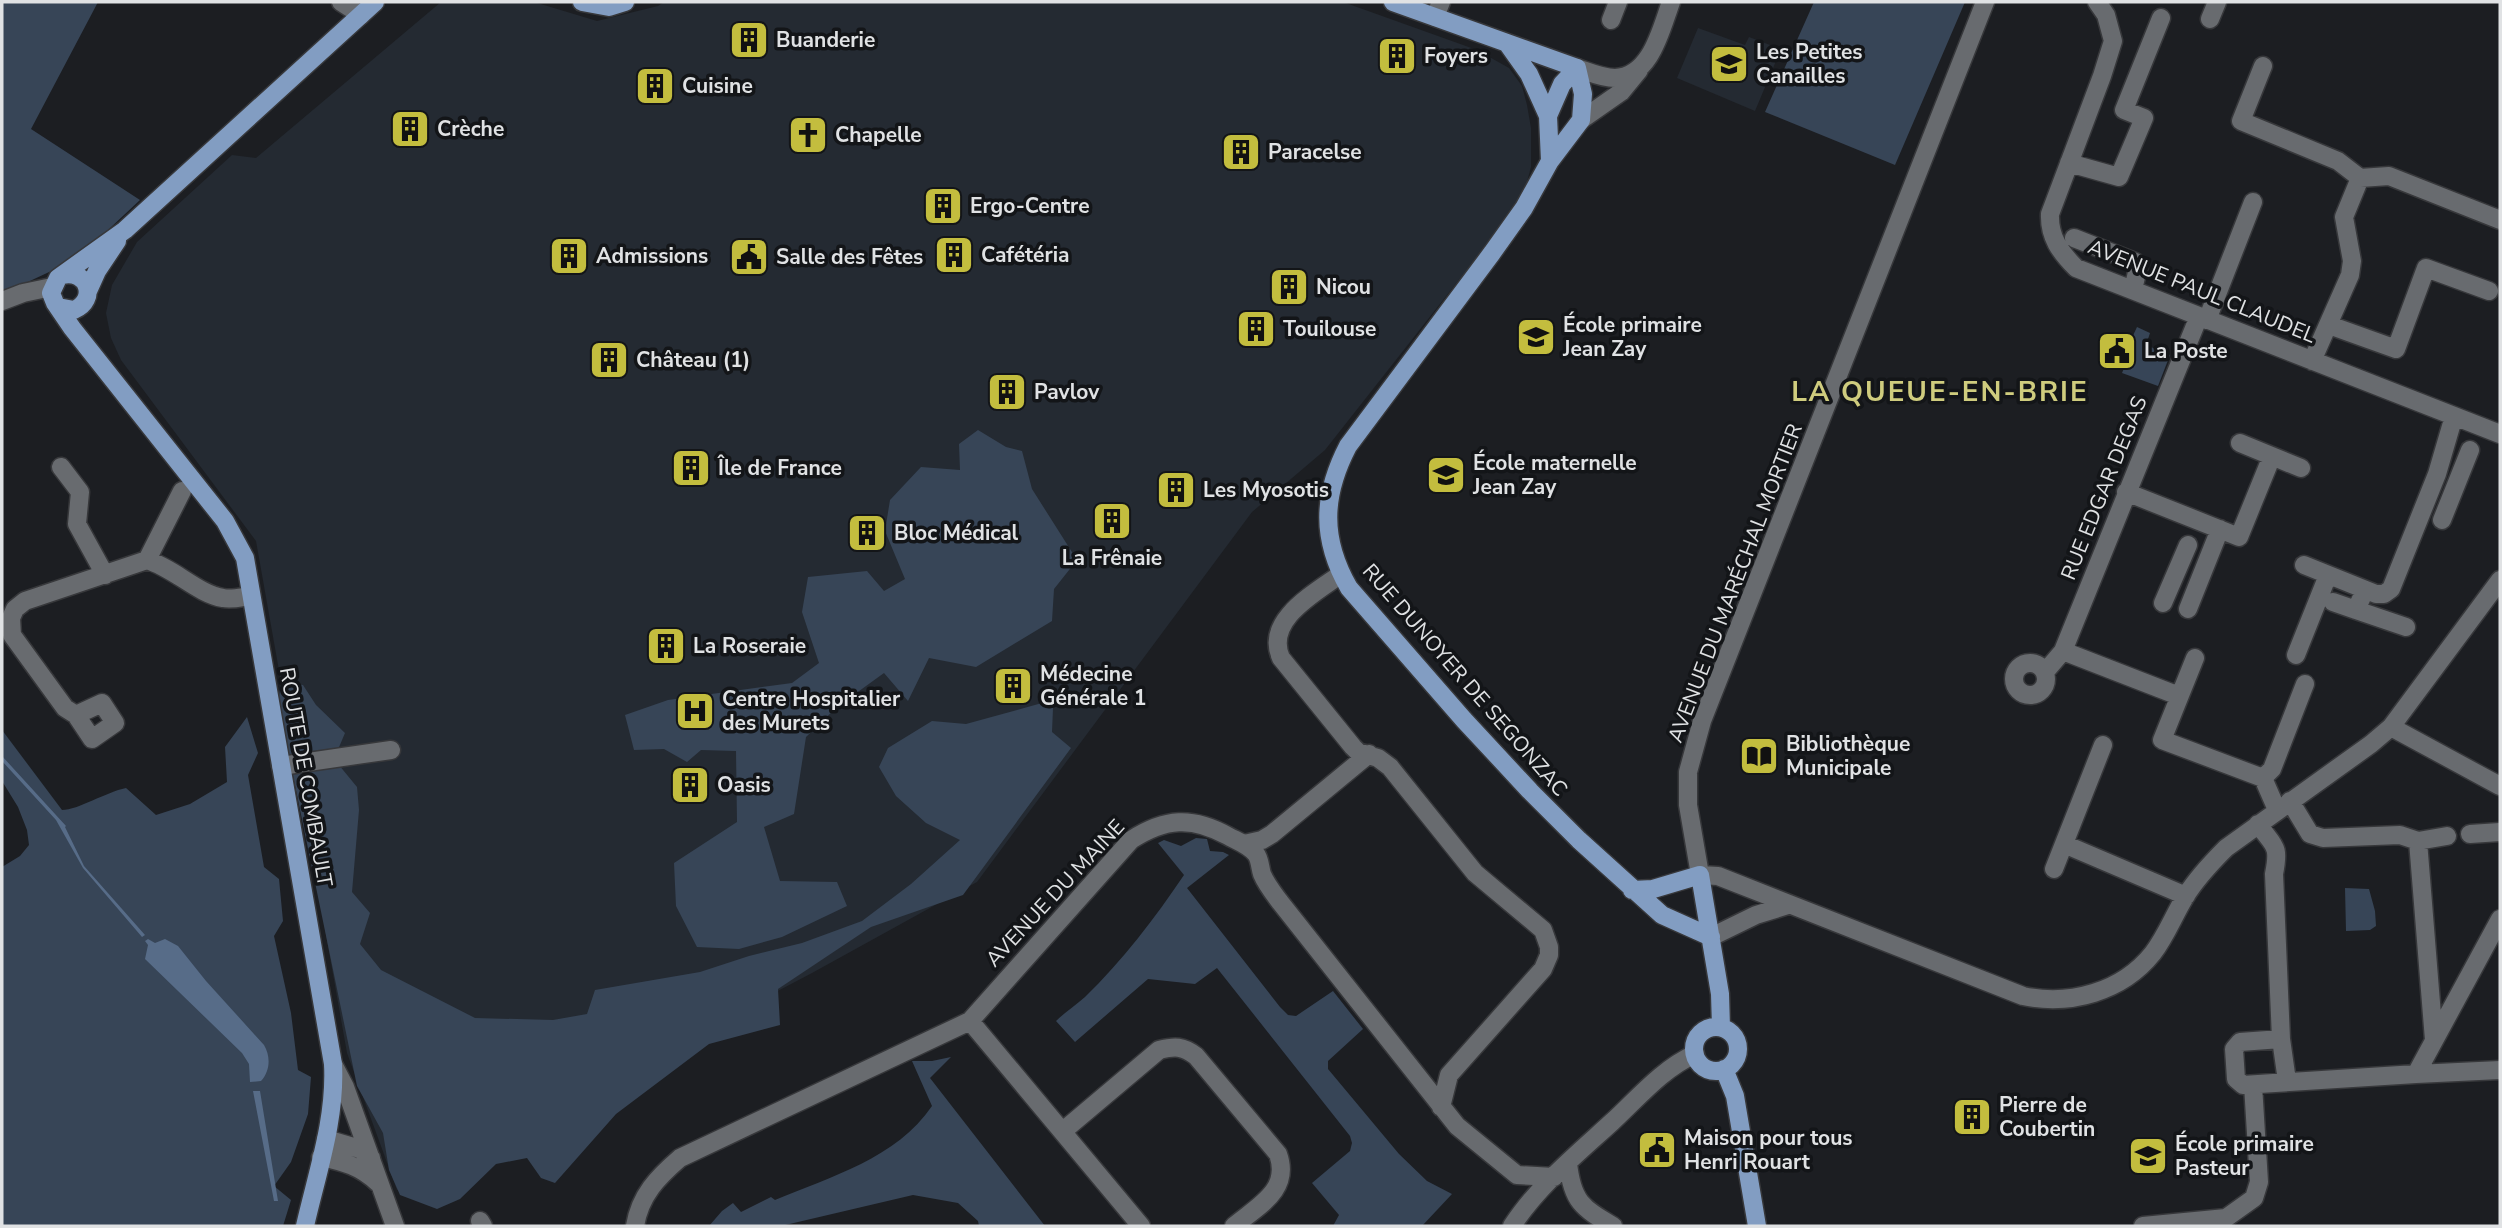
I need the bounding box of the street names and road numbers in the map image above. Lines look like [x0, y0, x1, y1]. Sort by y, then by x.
street label: AVENUE PAUL CLAUDEL [2084, 232, 2321, 350]
street label: RUE EDGAR DEGAS [2054, 392, 2154, 584]
street label: AVENUE DU MARÉCHAL MORTIER [1661, 420, 1809, 746]
street label: RUE DUNOYER DE SEGONZAC [1356, 558, 1574, 802]
street label: ROUTE DE COMBAULT [273, 665, 339, 889]
street label: AVENUE DU MAINE [979, 813, 1131, 973]

